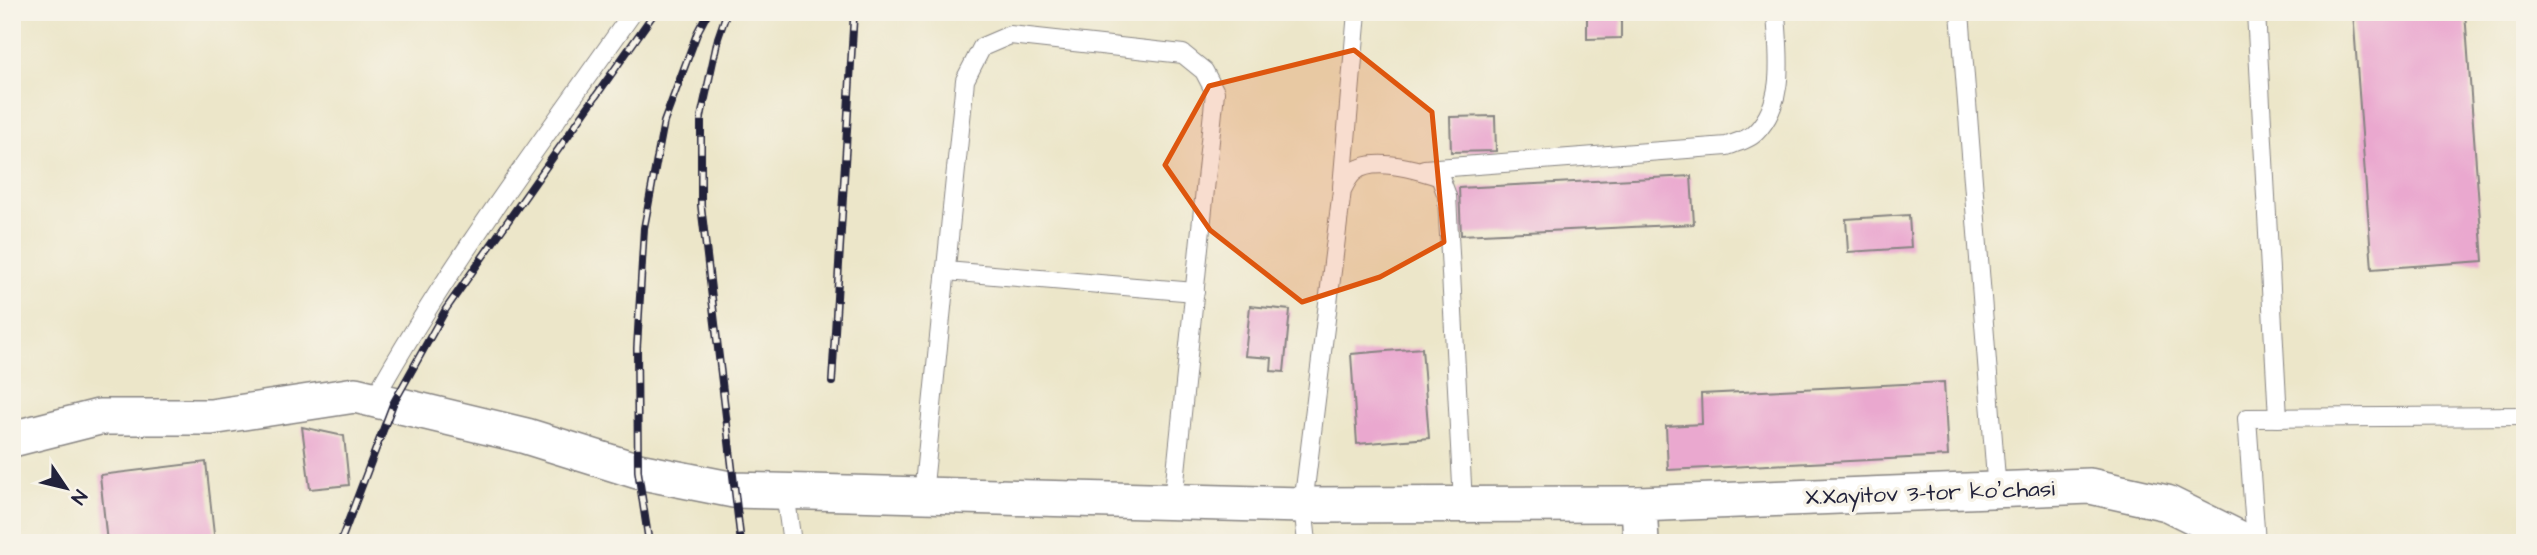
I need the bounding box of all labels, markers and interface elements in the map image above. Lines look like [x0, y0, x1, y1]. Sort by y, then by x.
north arrow [32, 454, 102, 524]
street label: X.Xayitov 3-tor koʼchasi [1805, 473, 2056, 514]
text: N [64, 484, 93, 510]

